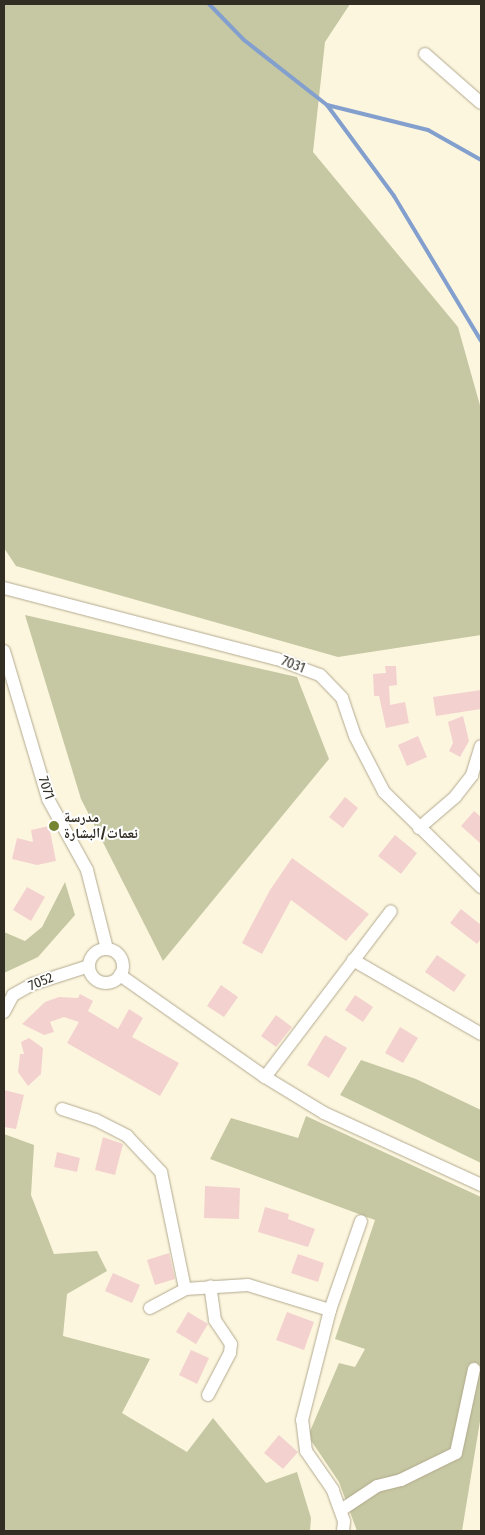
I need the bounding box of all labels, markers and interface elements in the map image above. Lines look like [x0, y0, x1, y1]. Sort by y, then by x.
street label: 7031 [279, 653, 307, 677]
street label: 7071 [34, 774, 58, 802]
place label: مدرسة نعمات/البشارة [64, 810, 138, 842]
marker: مدرسة نعمات/البشارة [48, 820, 60, 832]
street label: 7052 [26, 969, 56, 995]

